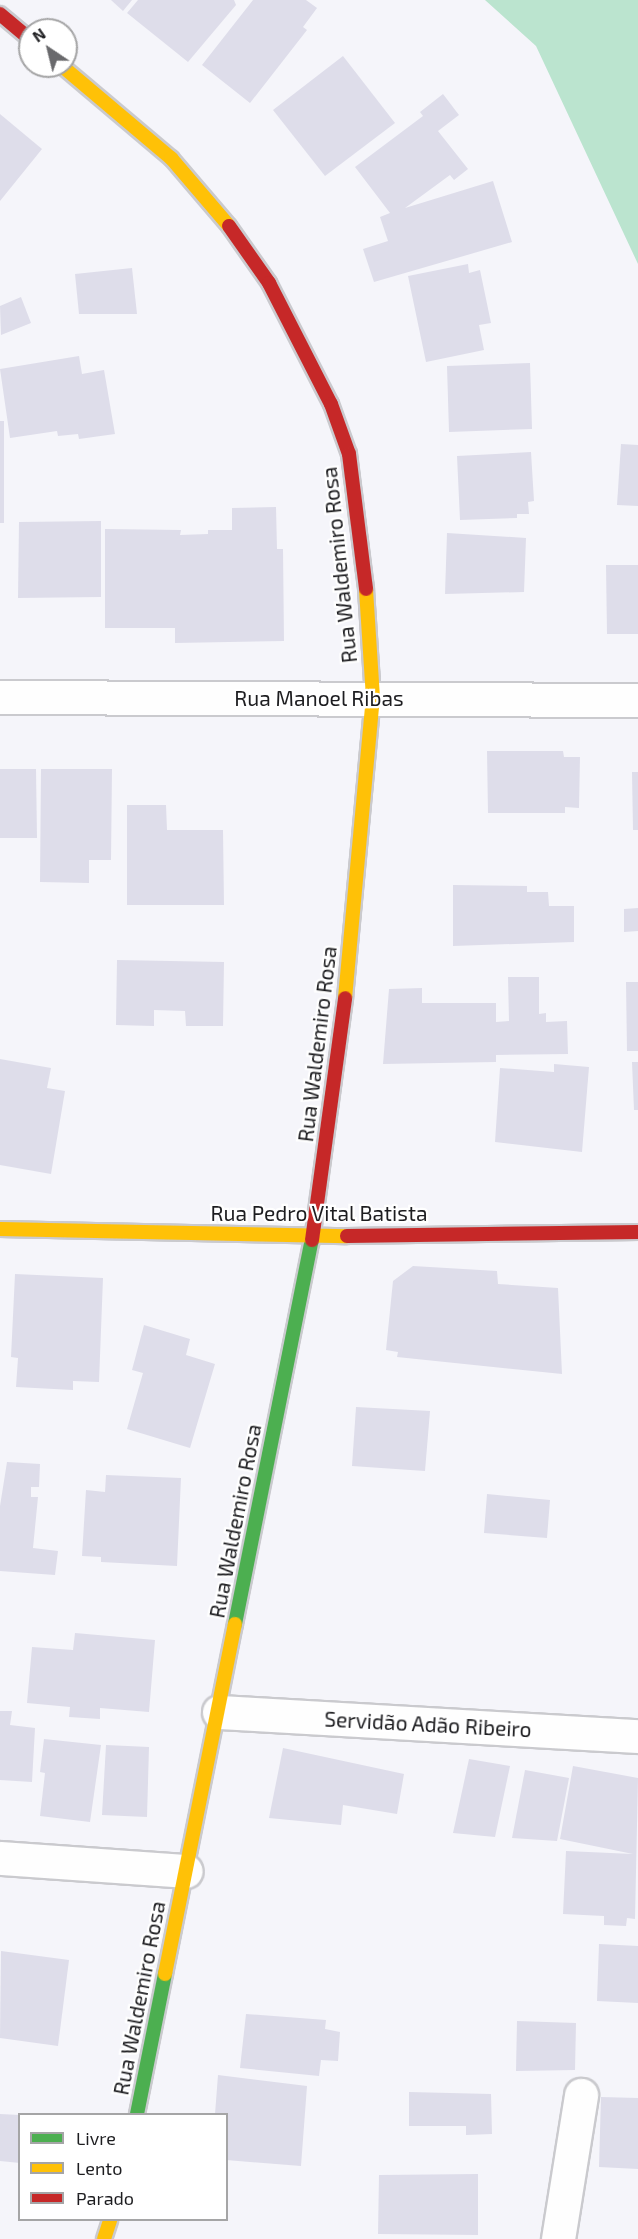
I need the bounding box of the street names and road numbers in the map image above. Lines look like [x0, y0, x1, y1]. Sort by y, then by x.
street label: Rua Waldemiro Rosa [316, 466, 362, 664]
street label: Rua Manoel Ribas [234, 685, 404, 711]
street label: Rua Waldemiro Rosa [292, 945, 342, 1143]
street label: Rua Pedro Vital Batista [210, 1200, 428, 1226]
street label: Rua Waldemiro Rosa [204, 1422, 266, 1620]
street label: Servidão Adão Ribeiro [324, 1706, 532, 1742]
street label: Rua Waldemiro Rosa [108, 1899, 170, 2097]

